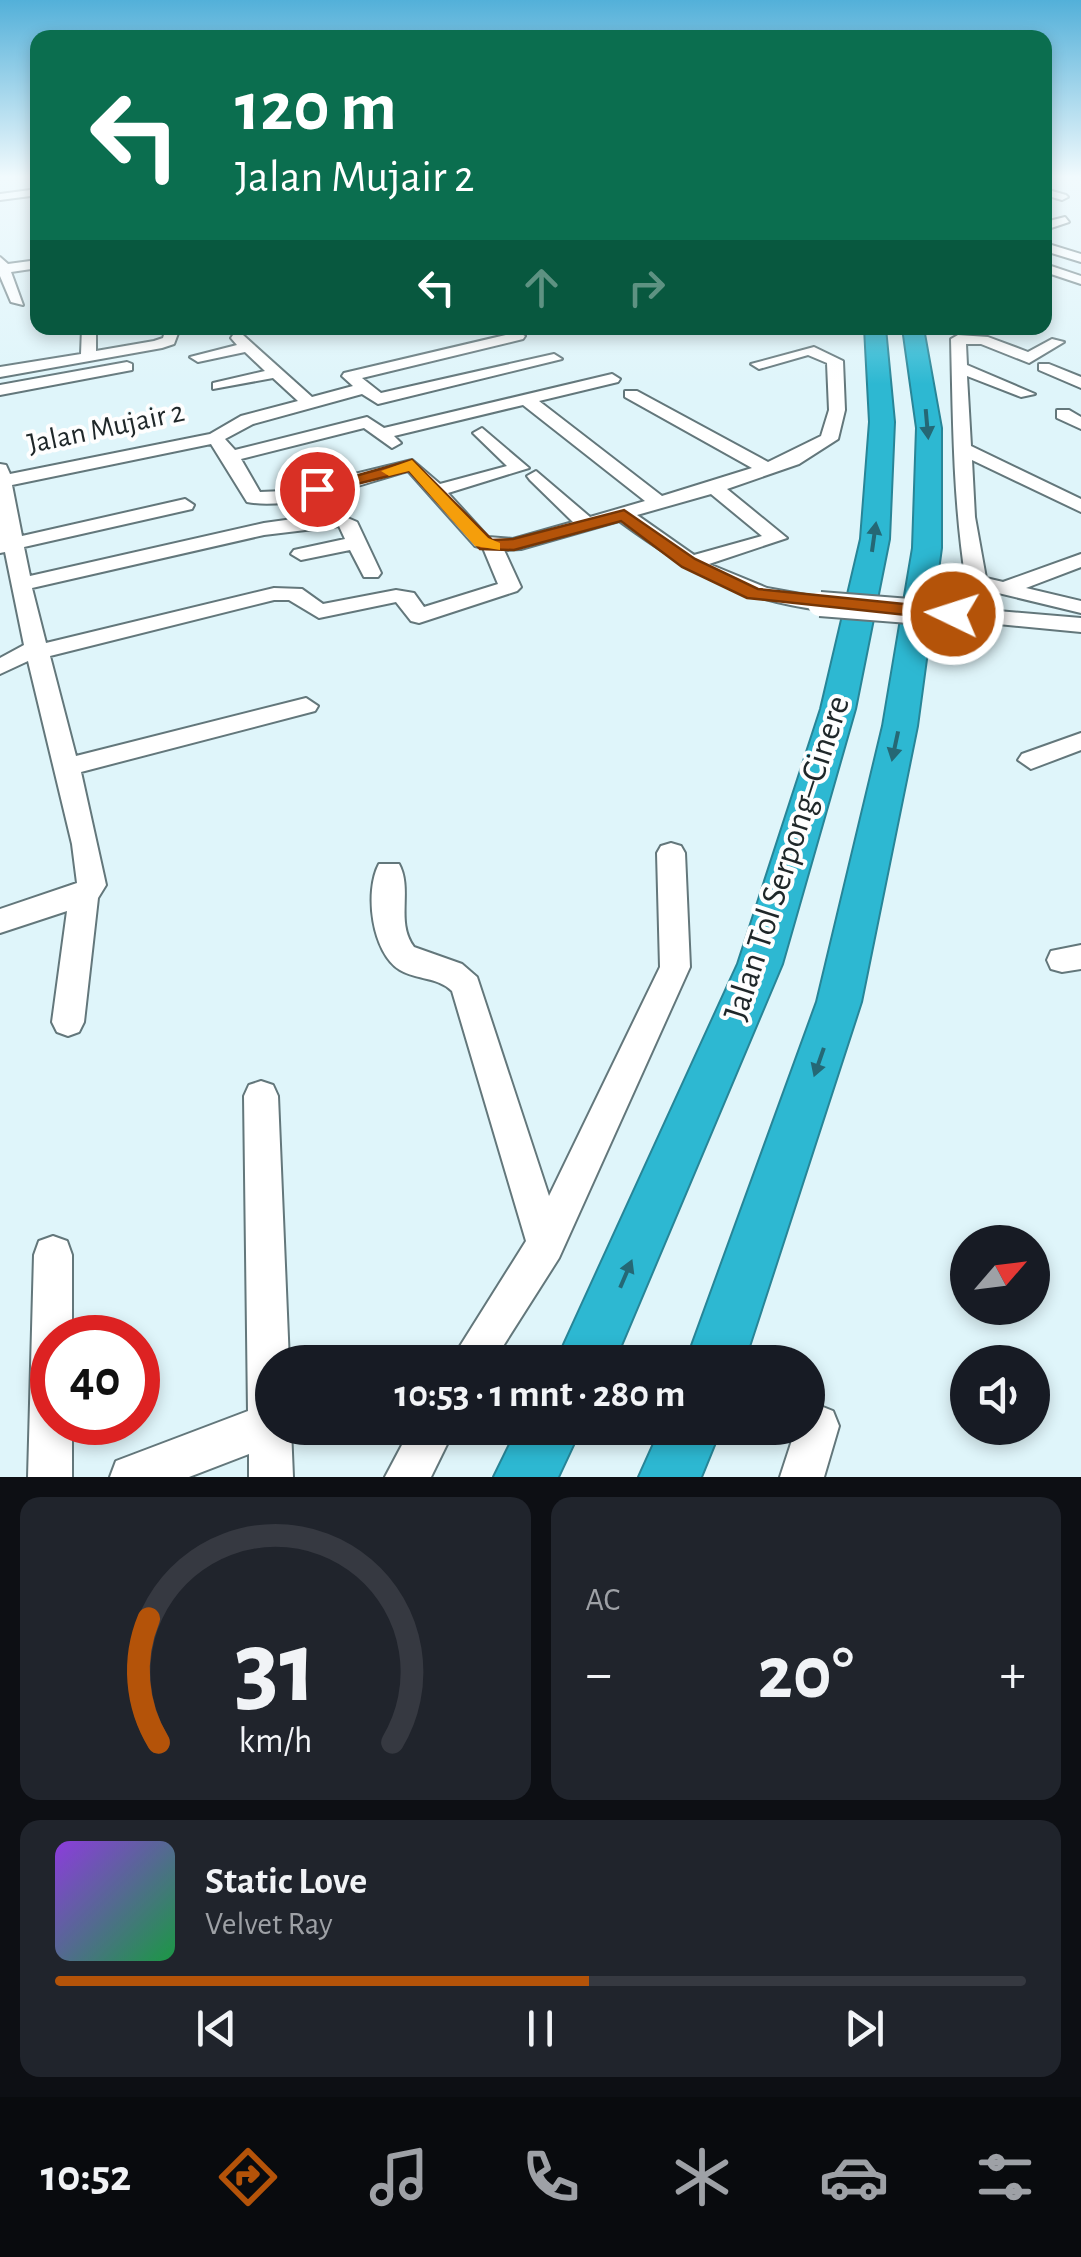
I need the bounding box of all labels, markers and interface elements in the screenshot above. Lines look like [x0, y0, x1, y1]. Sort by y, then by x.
icon: left [70, 70, 200, 200]
text: 120 m [235, 73, 397, 143]
text: Jalan Mujair 2 [235, 155, 475, 200]
icon: left [409, 260, 464, 315]
icon: ahead [514, 260, 569, 315]
icon: right [619, 260, 674, 315]
street label: Jalan Mujair 2 [25, 397, 187, 459]
one-way arrow [920, 409, 936, 440]
pin [275, 447, 360, 532]
icon: arrive [290, 462, 345, 517]
one-way arrow [866, 521, 882, 553]
position arrow [901, 562, 1005, 666]
street label: Jalan Tol Serpong–Cinere [718, 691, 856, 1025]
one-way arrow [887, 731, 903, 762]
one-way arrow [811, 1047, 826, 1077]
north arrow [950, 1225, 1050, 1325]
map controls [950, 1225, 1050, 1445]
one-way arrow [618, 1259, 634, 1289]
speed limit sign: 40 [30, 1315, 160, 1445]
button: sound [950, 1345, 1050, 1445]
text: 10:53 · 1 mnt · 280 m [395, 1376, 685, 1414]
text: AC [586, 1584, 620, 1616]
text: 31 [234, 1617, 316, 1721]
text: 20° [758, 1637, 854, 1712]
text: − [586, 1647, 612, 1702]
text: + [1000, 1647, 1026, 1702]
text: km/h [238, 1723, 312, 1759]
text: Static Love [205, 1863, 367, 1901]
text: Velvet Ray [205, 1908, 333, 1940]
icon: previous [189, 2001, 244, 2056]
icon: pause [513, 2001, 568, 2056]
icon: next [837, 2001, 892, 2056]
icon: directions [213, 2142, 283, 2212]
icon: music [364, 2142, 434, 2212]
icon: phone [516, 2142, 586, 2212]
icon: climate [667, 2142, 737, 2212]
icon: car [819, 2142, 889, 2212]
icon: filters [970, 2142, 1040, 2212]
text: 10:52 [41, 2154, 131, 2199]

